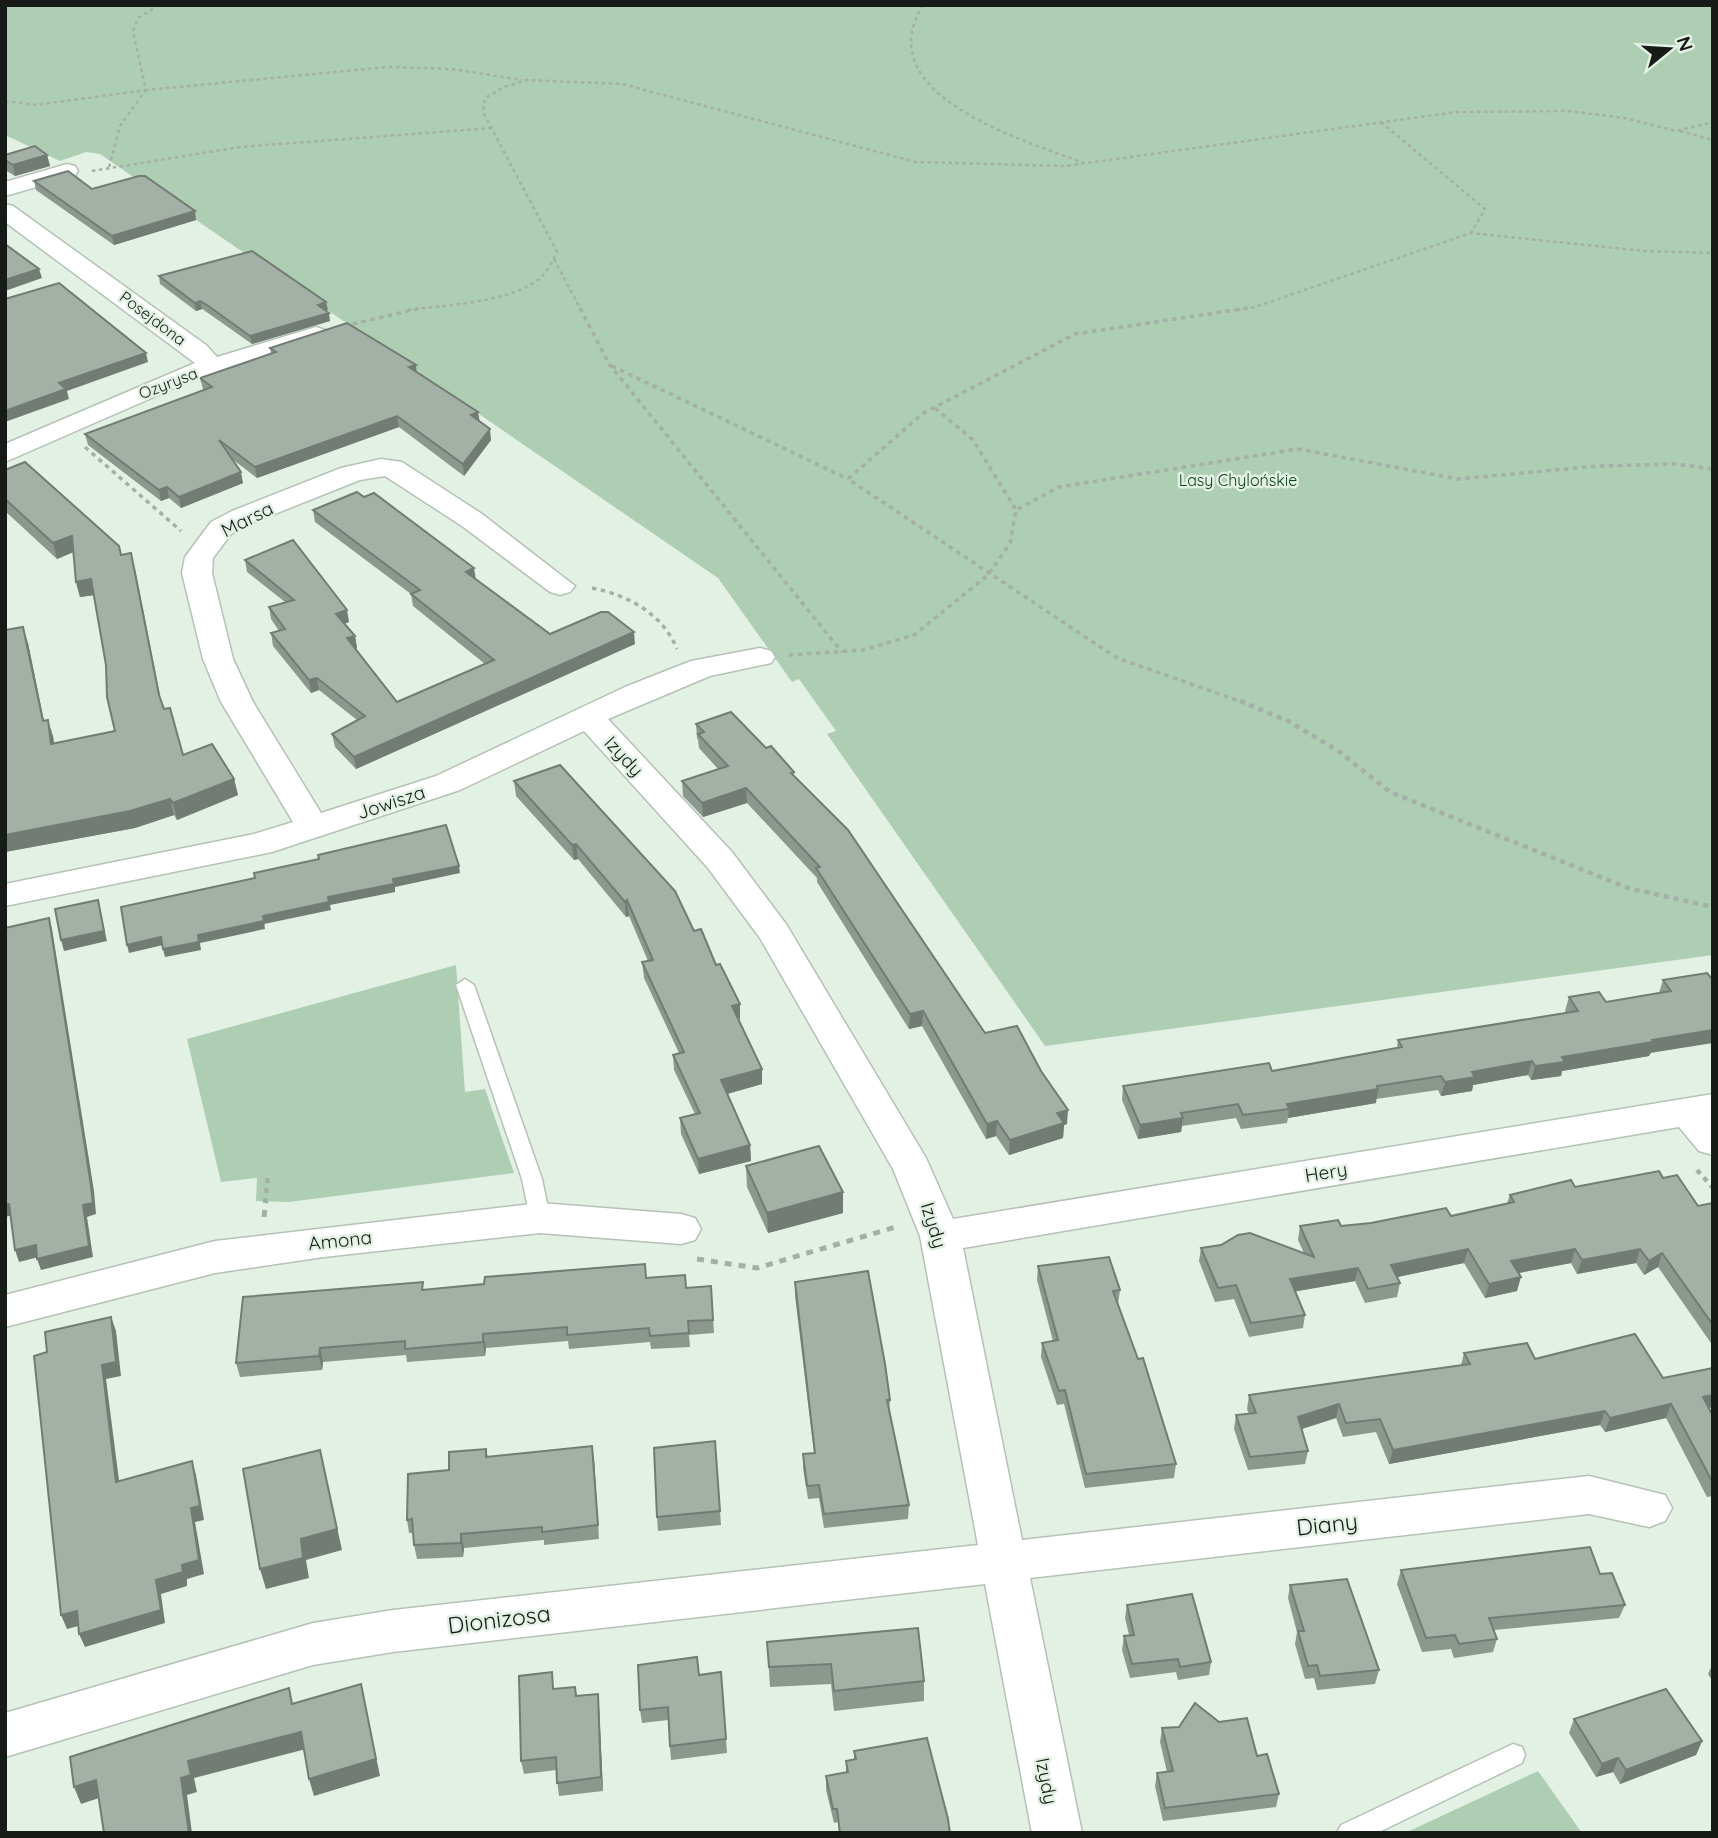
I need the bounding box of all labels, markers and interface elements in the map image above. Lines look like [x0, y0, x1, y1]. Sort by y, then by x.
north arrow [1634, 14, 1704, 84]
text: N [1672, 33, 1699, 54]
street label: Posejdona [116, 286, 190, 350]
street label: Ozyrysa [136, 363, 200, 403]
park label: Lasy Chylońskie [1179, 470, 1297, 490]
street label: Marsa [217, 496, 277, 542]
street label: Izydy [599, 731, 649, 781]
street label: Jowisza [354, 780, 428, 824]
street label: Hery [1303, 1157, 1349, 1187]
street label: Izydy [916, 1199, 952, 1251]
street label: Amona [307, 1225, 373, 1255]
street label: Diany [1295, 1506, 1359, 1542]
street label: Dionizosa [446, 1598, 552, 1640]
street label: Izydy [1031, 1756, 1063, 1806]

